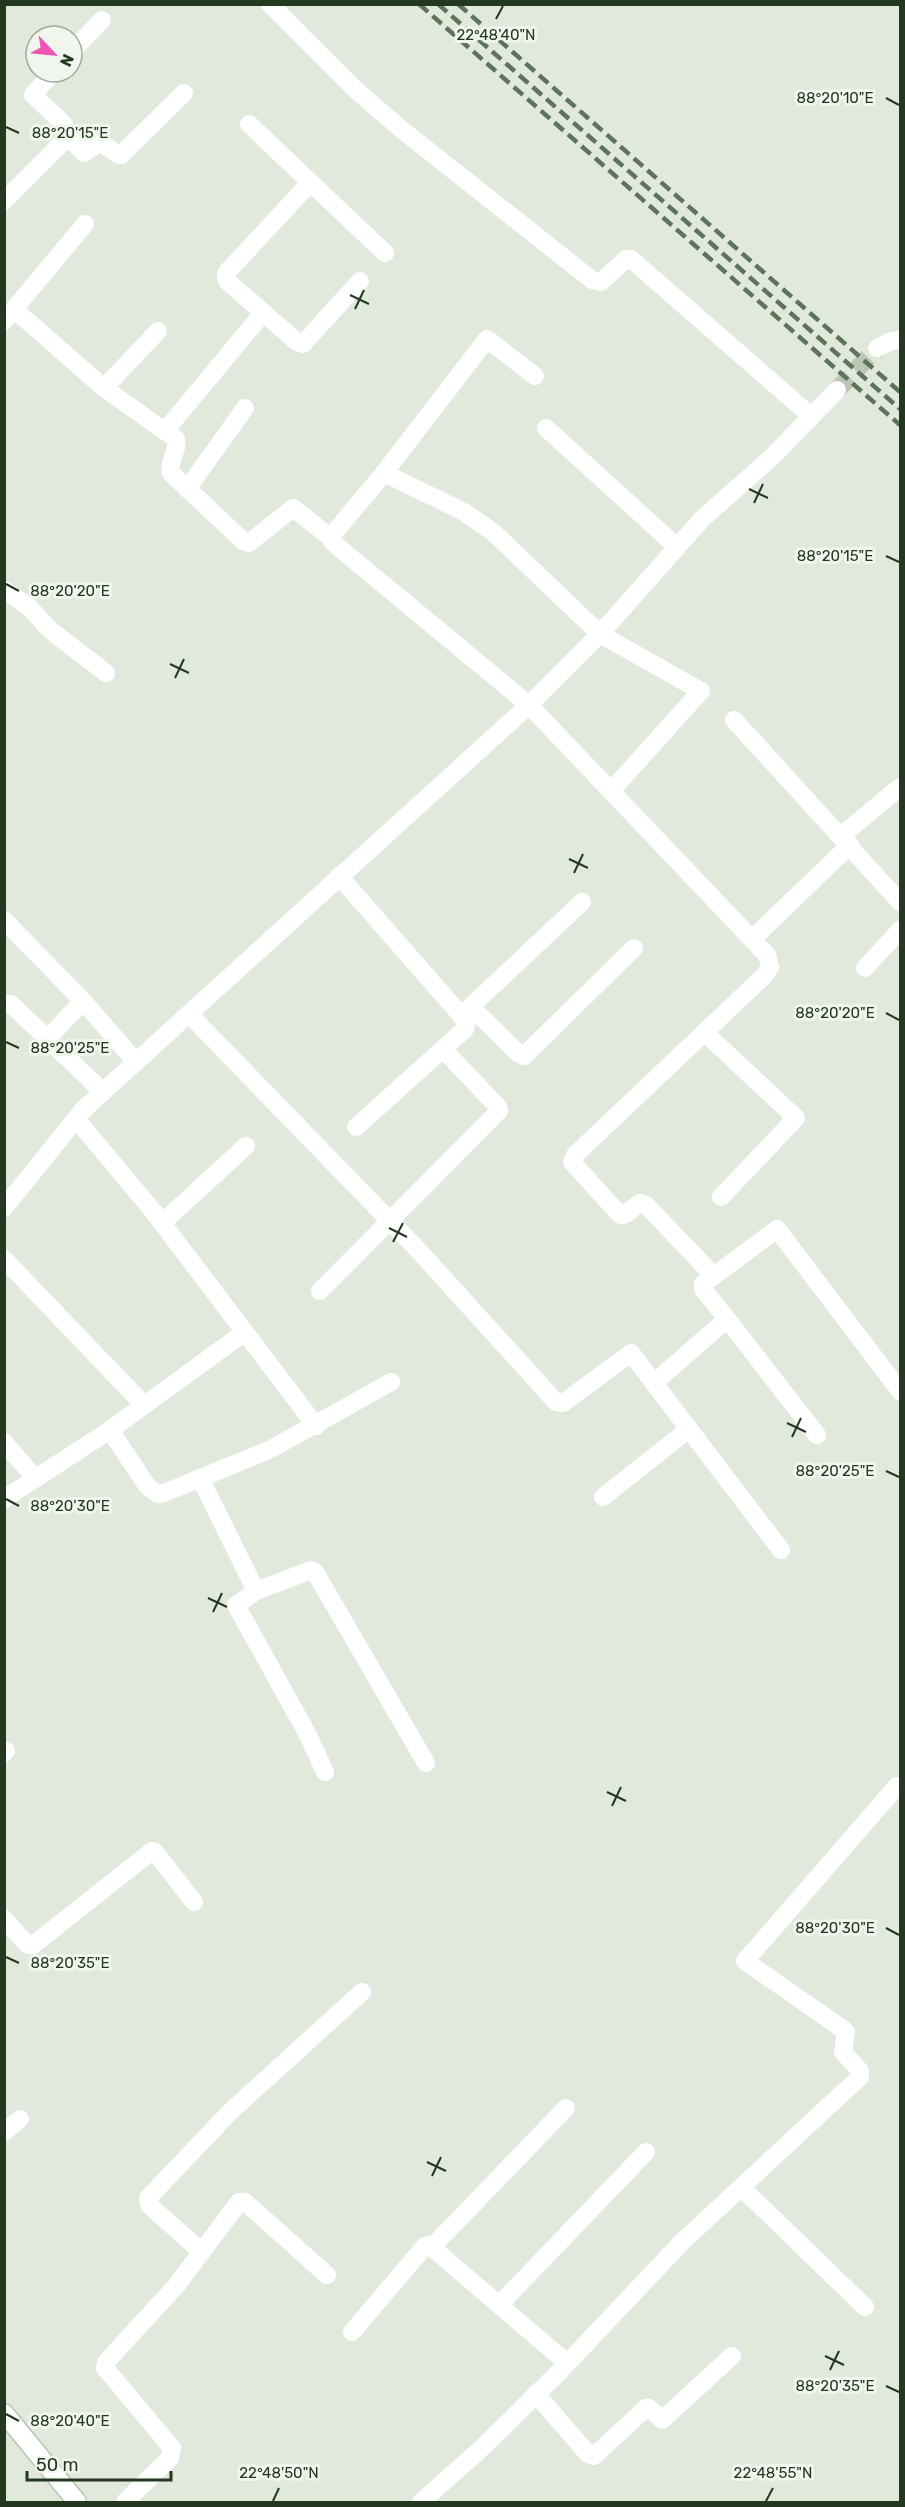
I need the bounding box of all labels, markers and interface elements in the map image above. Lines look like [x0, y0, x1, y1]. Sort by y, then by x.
north arrow [24, 24, 84, 84]
text: 22°48'40"N [456, 26, 536, 44]
text: N [56, 51, 78, 70]
text: 88°20'10"E [796, 89, 874, 107]
text: 88°20'15"E [32, 124, 108, 142]
text: 88°20'15"E [797, 547, 873, 565]
text: 88°20'20"E [30, 582, 110, 600]
text: 88°20'20"E [795, 1004, 875, 1022]
text: 88°20'25"E [31, 1039, 109, 1057]
text: 88°20'25"E [796, 1462, 874, 1480]
text: 88°20'30"E [30, 1497, 110, 1515]
text: 88°20'30"E [795, 1919, 875, 1937]
text: 88°20'35"E [30, 1954, 110, 1972]
text: 88°20'35"E [795, 2377, 875, 2395]
text: 88°20'40"E [30, 2412, 110, 2430]
scale bar [27, 2444, 171, 2482]
text: 50 m [36, 2454, 79, 2476]
text: 22°48'50"N [239, 2464, 319, 2482]
text: 22°48'55"N [734, 2464, 812, 2482]

